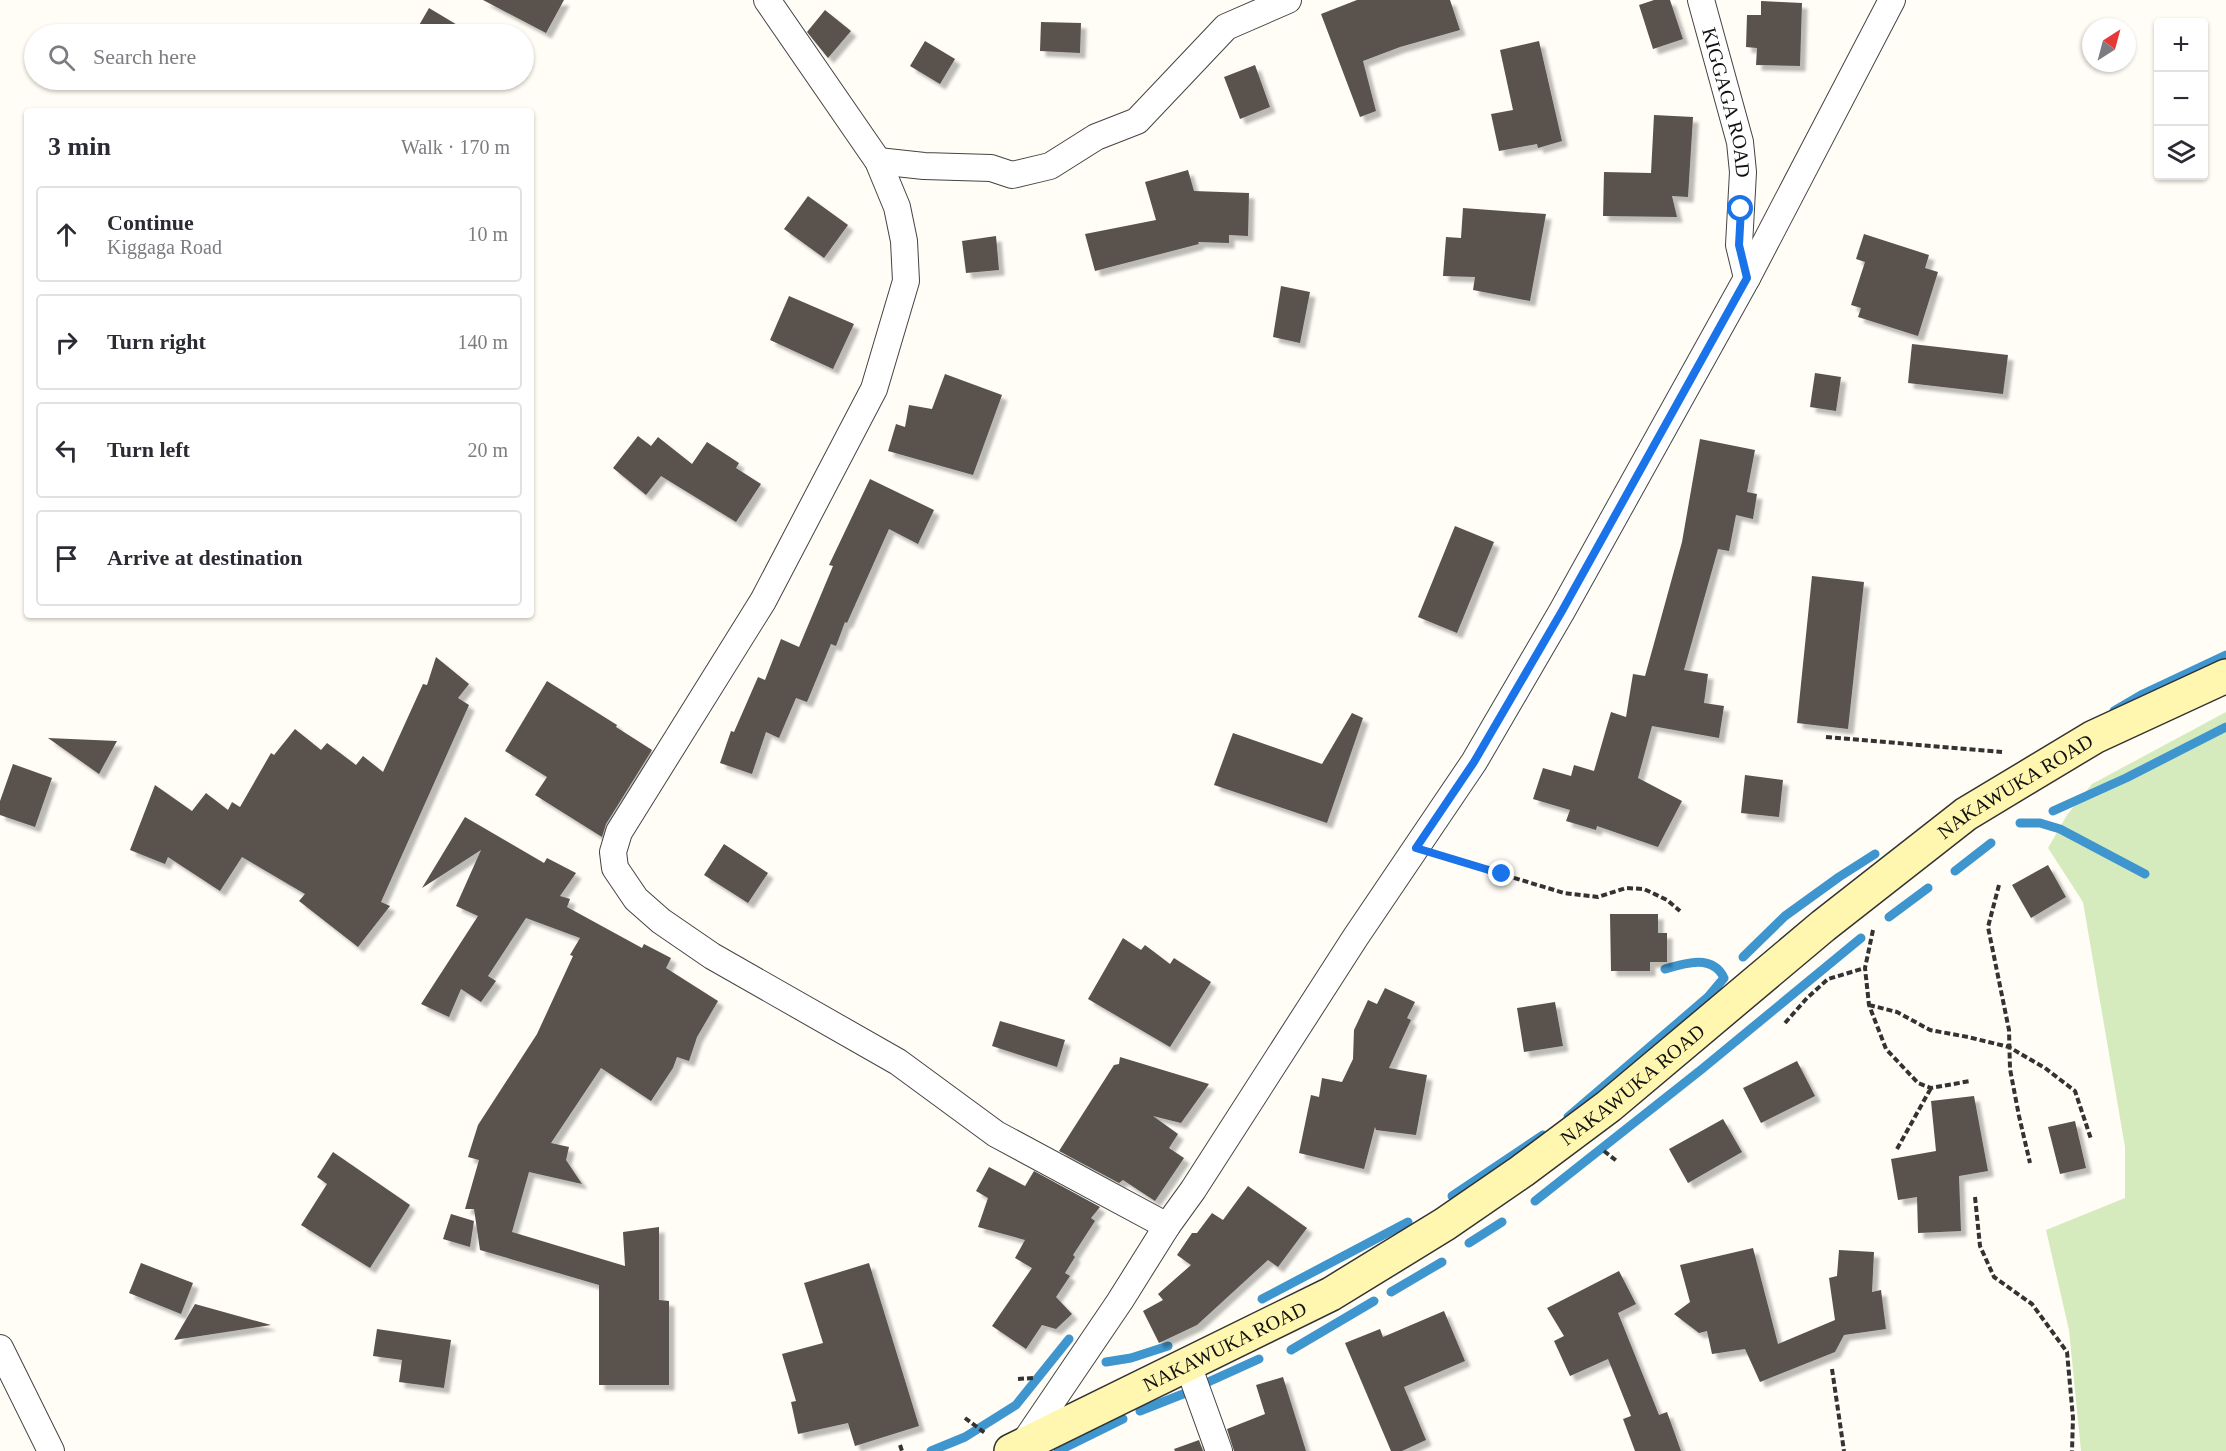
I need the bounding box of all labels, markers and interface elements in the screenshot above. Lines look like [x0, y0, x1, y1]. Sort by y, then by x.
north arrow [2082, 18, 2136, 72]
map controls [2154, 18, 2208, 180]
button: + [2154, 18, 2208, 72]
search box [24, 24, 534, 90]
street label: KIGGAGA ROAD [1698, 25, 1755, 179]
icon: search [45, 41, 78, 74]
text: Search here [93, 44, 196, 69]
button: − [2154, 72, 2208, 126]
button: layers [2154, 126, 2208, 180]
text: 3 min [48, 132, 111, 161]
text: Walk · 170 m [401, 136, 510, 158]
route start [1727, 195, 1753, 221]
text: Continue [107, 210, 194, 235]
icon: ahead [50, 218, 83, 251]
text: 10 m [467, 223, 508, 245]
text: Kiggaga Road [107, 236, 222, 258]
icon: right [50, 326, 83, 359]
text: Turn right [107, 329, 206, 354]
text: 140 m [457, 331, 508, 353]
icon: left [50, 434, 83, 467]
text: Turn left [107, 437, 190, 462]
text: 20 m [467, 439, 508, 461]
icon: arrive [50, 542, 83, 575]
text: Arrive at destination [107, 545, 303, 570]
street label: NAKAWUKA ROAD [1933, 729, 2097, 843]
route end [1488, 860, 1514, 886]
street label: NAKAWUKA ROAD [1556, 1020, 1709, 1149]
street label: NAKAWUKA ROAD [1139, 1297, 1310, 1395]

